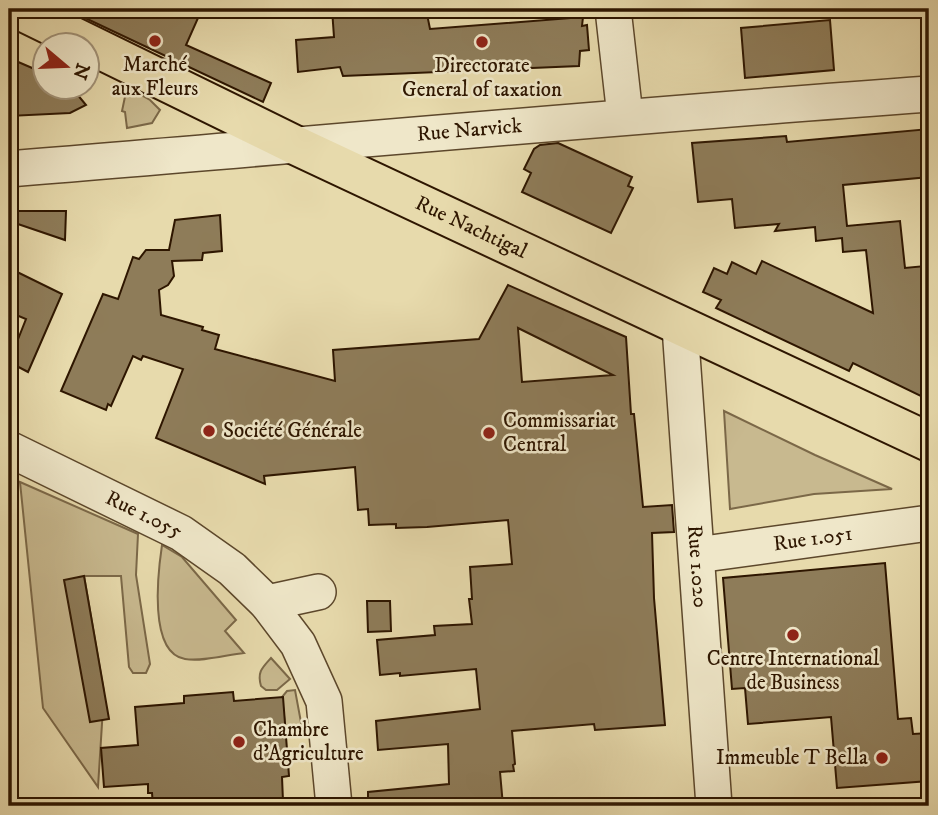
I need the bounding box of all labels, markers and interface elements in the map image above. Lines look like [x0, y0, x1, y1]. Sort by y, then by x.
north arrow [32, 32, 102, 102]
marker: Marché aux Fleurs [147, 33, 163, 49]
marker: Directorate General of taxation [474, 34, 490, 50]
place label: Marché aux Fleurs [112, 52, 198, 102]
place label: Directorate General of taxation [402, 53, 562, 103]
text: N [67, 60, 94, 83]
street label: Rue Narvick [416, 113, 523, 148]
street label: Rue Nachtigal [411, 190, 532, 265]
place label: Commissariat Central [503, 408, 616, 458]
place label: Société Générale [223, 418, 362, 444]
marker: Société Générale [201, 423, 217, 439]
marker: Commissariat Central [481, 425, 497, 441]
street label: Rue 1.055 [101, 485, 186, 545]
street label: Rue 1.051 [772, 521, 854, 557]
street label: Rue 1.020 [681, 524, 713, 609]
marker: Centre International de Business [785, 627, 801, 643]
place label: Centre International de Business [707, 646, 880, 696]
place label: Chambre d'Agriculture [253, 717, 364, 767]
marker: Chambre d'Agriculture [231, 734, 247, 750]
place label: Immeuble T Bella [716, 745, 868, 771]
marker: Immeuble T Bella [874, 750, 890, 766]

